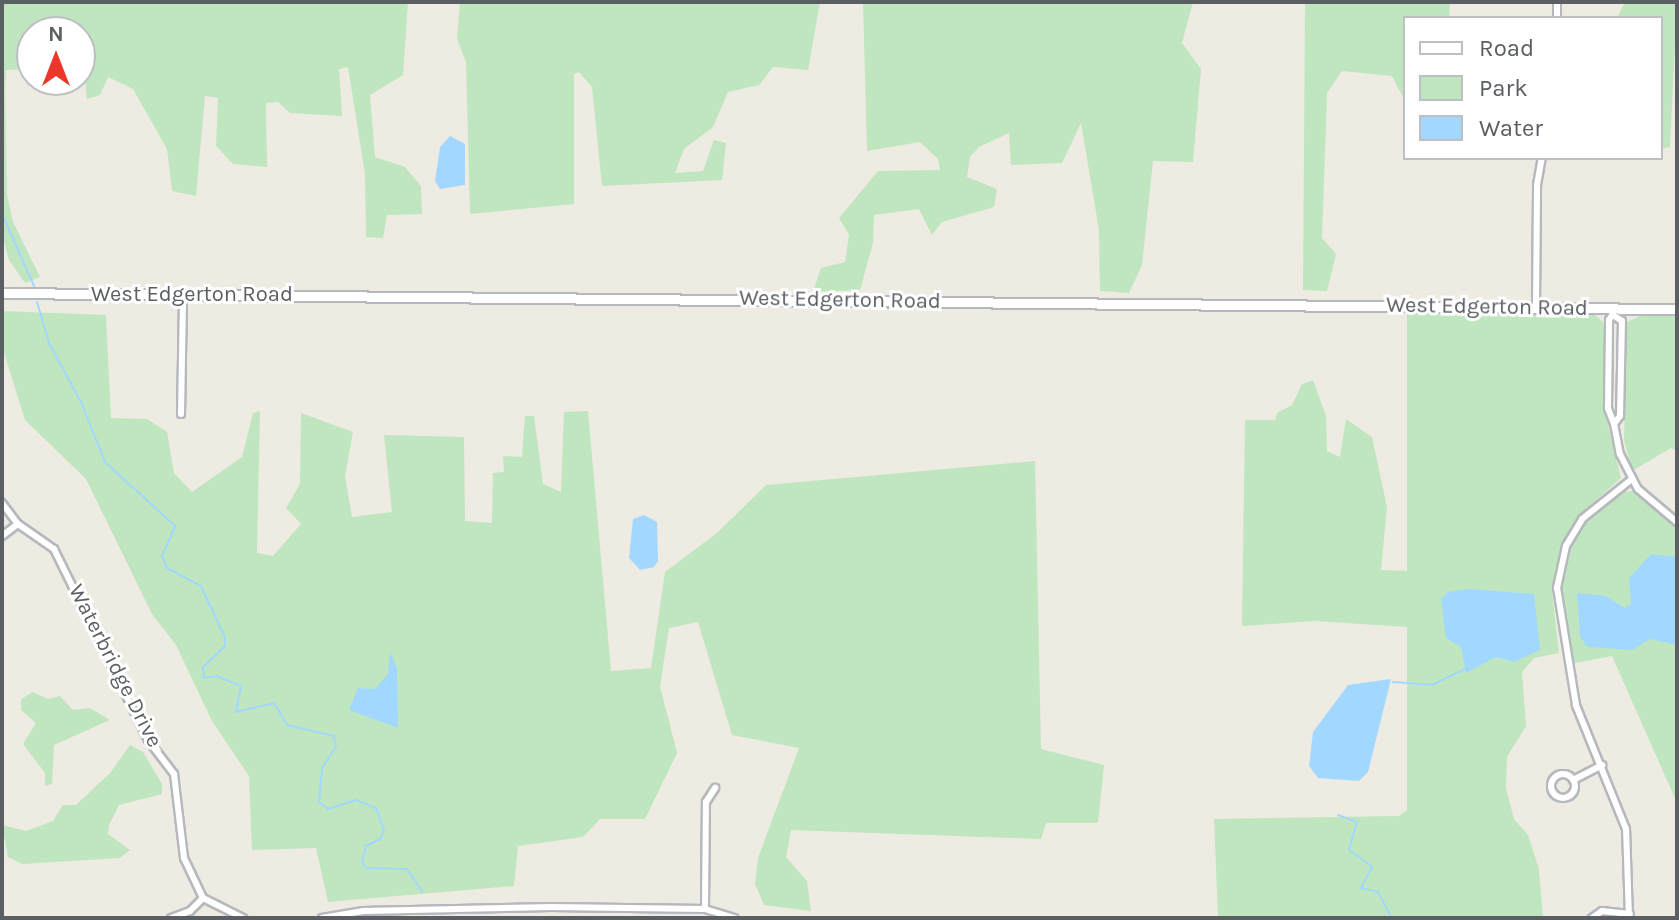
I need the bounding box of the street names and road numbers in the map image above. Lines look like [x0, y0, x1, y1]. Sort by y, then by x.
street label: West Edgerton Road [91, 282, 293, 308]
street label: West Edgerton Road [739, 285, 941, 315]
street label: West Edgerton Road [1386, 292, 1588, 322]
street label: Waterbridge Drive [62, 580, 168, 752]

